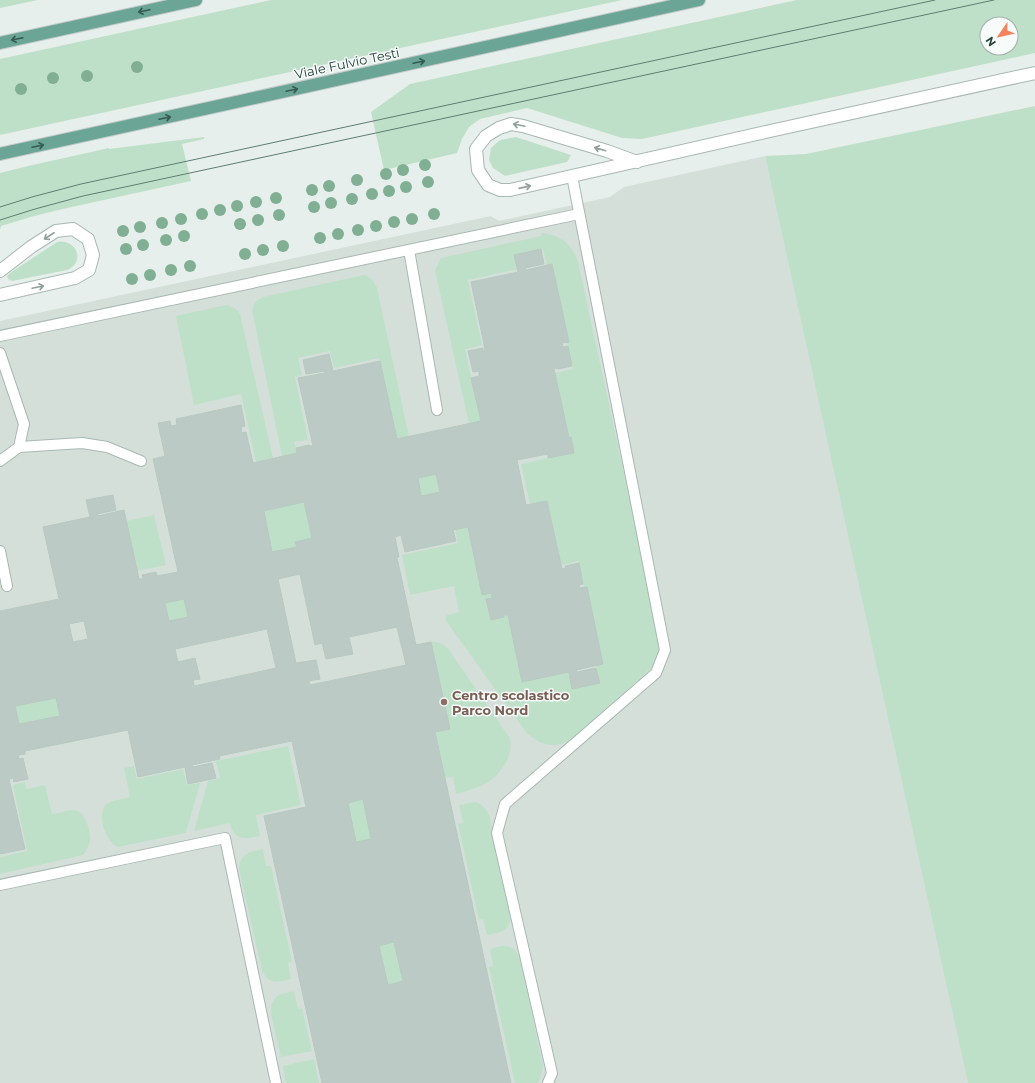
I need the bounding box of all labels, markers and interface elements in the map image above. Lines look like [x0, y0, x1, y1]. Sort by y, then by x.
one-way arrow [138, 8, 151, 16]
north arrow [979, 16, 1019, 56]
text: N [982, 34, 999, 49]
one-way arrow [11, 35, 24, 43]
street label: Viale Fulvio Testi [293, 44, 401, 82]
one-way arrow [412, 57, 425, 65]
one-way arrow [285, 85, 298, 93]
one-way arrow [158, 113, 171, 121]
one-way arrow [513, 121, 526, 129]
one-way arrow [31, 141, 44, 149]
one-way arrow [594, 145, 607, 152]
one-way arrow [518, 183, 531, 190]
one-way arrow [43, 232, 55, 240]
one-way arrow [31, 282, 44, 290]
place label: Centro scolastico Parco Nord [452, 687, 570, 718]
marker: Centro scolastico Parco Nord [439, 697, 449, 707]

